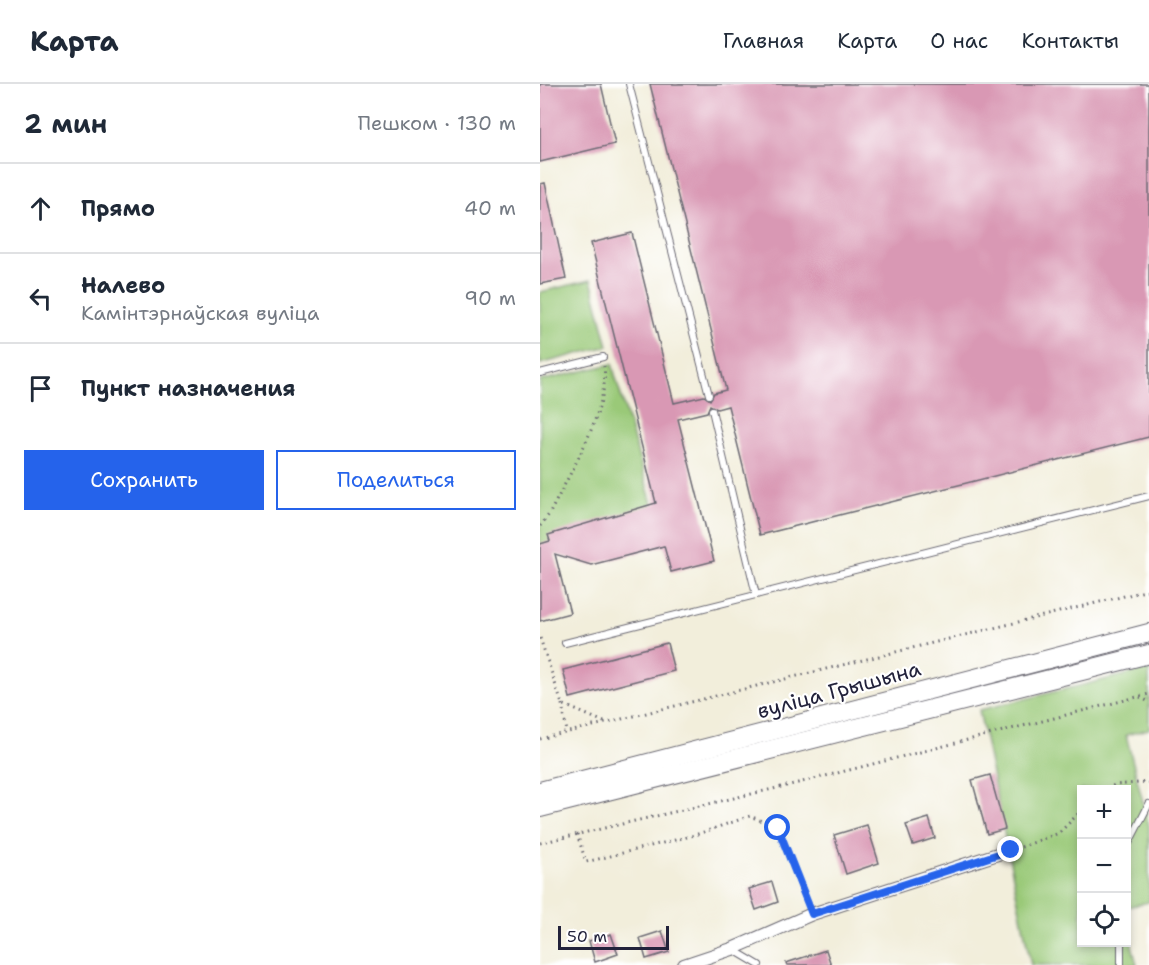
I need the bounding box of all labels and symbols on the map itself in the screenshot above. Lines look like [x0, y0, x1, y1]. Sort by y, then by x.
street label: вуліца Грышына [754, 655, 924, 725]
route start [764, 814, 790, 840]
route end [997, 836, 1023, 862]
scale bar [558, 923, 669, 950]

